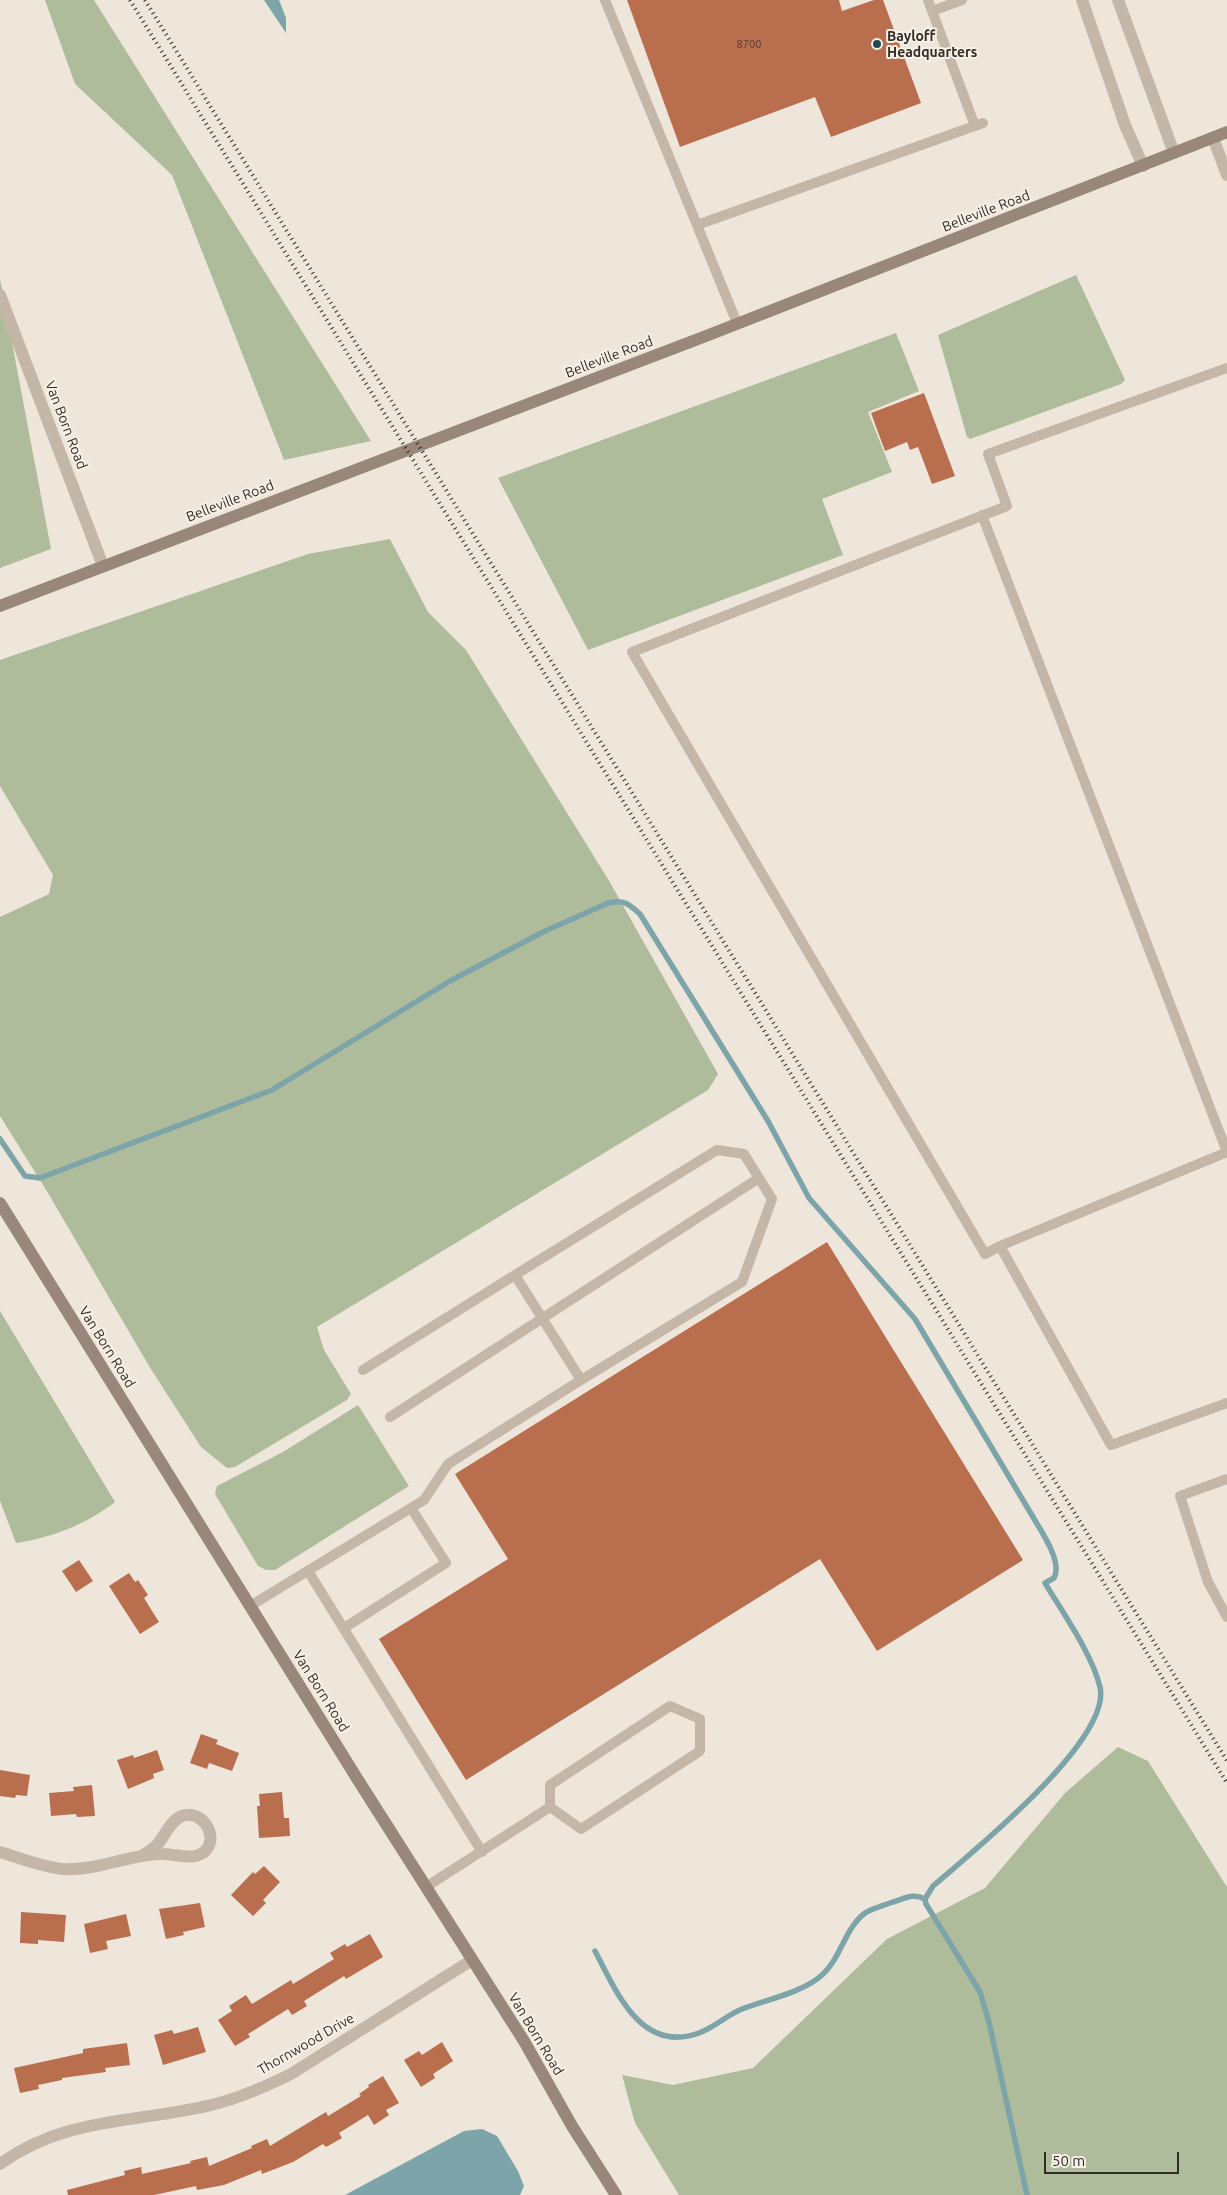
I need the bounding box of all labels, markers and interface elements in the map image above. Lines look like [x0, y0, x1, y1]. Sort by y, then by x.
place label: Bayloff Headquarters [887, 28, 977, 60]
house number: 8700 [737, 37, 761, 51]
marker: Bayloff Headquarters [871, 38, 883, 50]
street label: Belleville Road [940, 187, 1032, 235]
street label: Belleville Road [563, 333, 655, 381]
street label: Van Born Road [42, 379, 90, 471]
street label: Belleville Road [184, 477, 276, 525]
street label: Van Born Road [75, 1303, 139, 1391]
street label: Van Born Road [289, 1647, 353, 1735]
street label: Van Born Road [505, 1990, 567, 2078]
street label: Thornwood Drive [255, 2009, 357, 2079]
scale bar [1047, 2142, 1182, 2174]
text: 50 m [1052, 2152, 1085, 2169]

